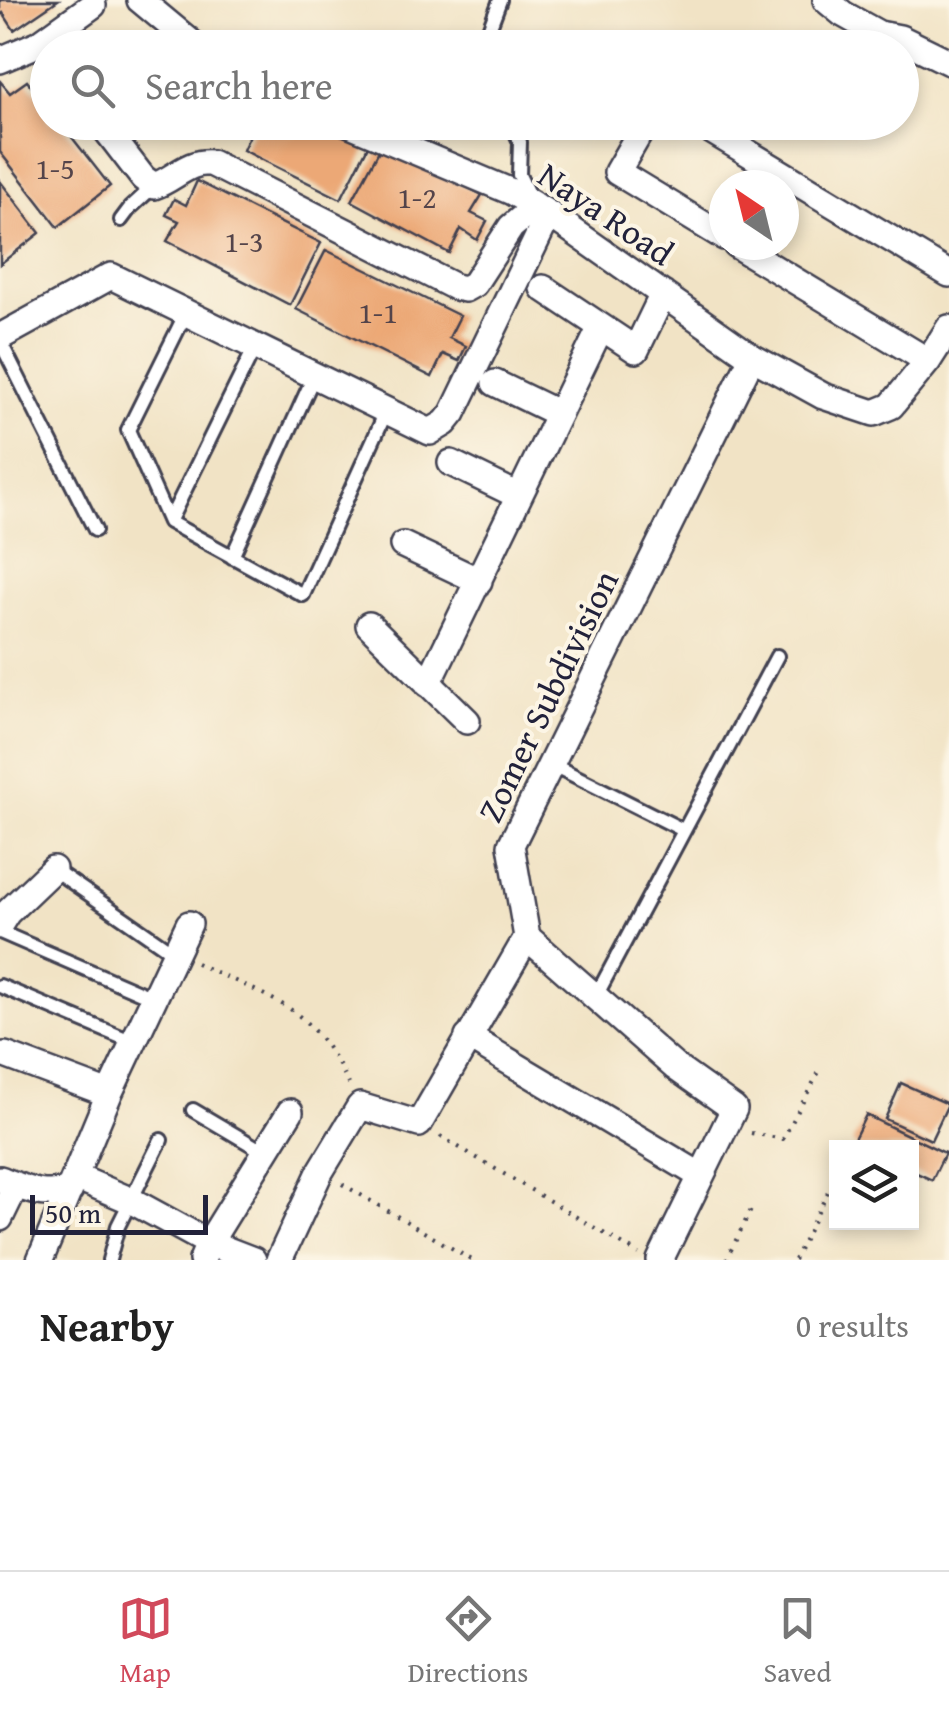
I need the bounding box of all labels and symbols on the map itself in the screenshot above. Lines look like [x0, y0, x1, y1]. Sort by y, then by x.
house number: 1-5 [35, 146, 75, 190]
street label: Naya Road [528, 149, 685, 278]
north arrow [709, 170, 799, 260]
house number: 1-2 [397, 175, 437, 219]
house number: 1-3 [224, 219, 264, 263]
house number: 1-1 [358, 290, 398, 334]
street label: Zomer Subdivision [464, 561, 631, 830]
scale bar [30, 1190, 208, 1234]

